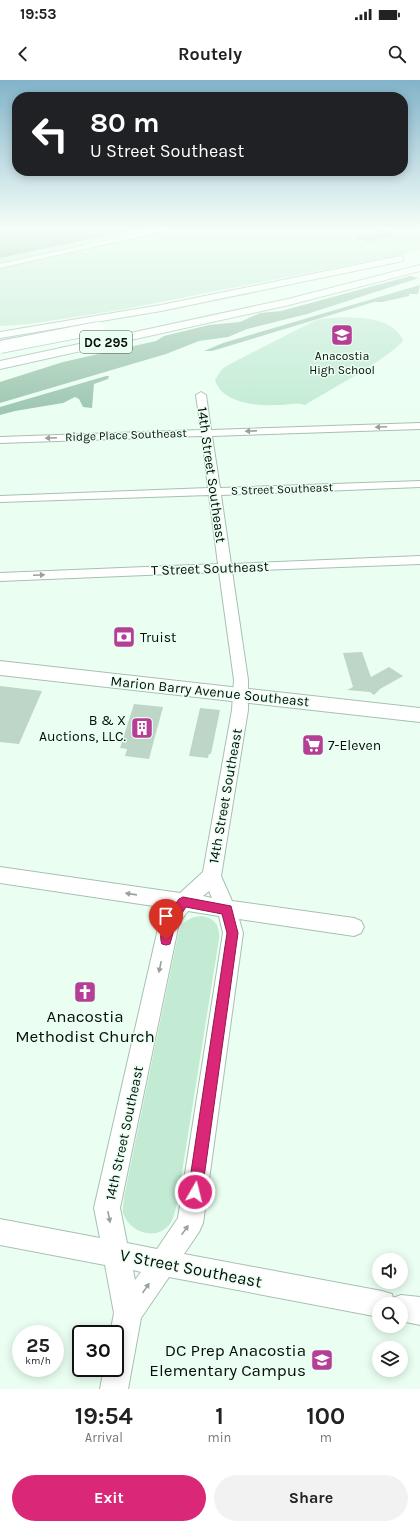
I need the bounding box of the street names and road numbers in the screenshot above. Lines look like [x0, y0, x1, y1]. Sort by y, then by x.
road number: DC 295 [80, 331, 132, 353]
street label: 14th Street Southeast [194, 406, 229, 544]
street label: Ridge Place Southeast [65, 426, 188, 444]
street label: S Street Southeast [231, 480, 334, 498]
street label: T Street Southeast [151, 558, 269, 579]
street label: Marion Barry Avenue Southeast [110, 673, 310, 710]
street label: 14th Street Southeast [205, 727, 246, 865]
street label: 14th Street Southeast [102, 1064, 147, 1202]
street label: V Street Southeast [118, 1244, 264, 1292]

